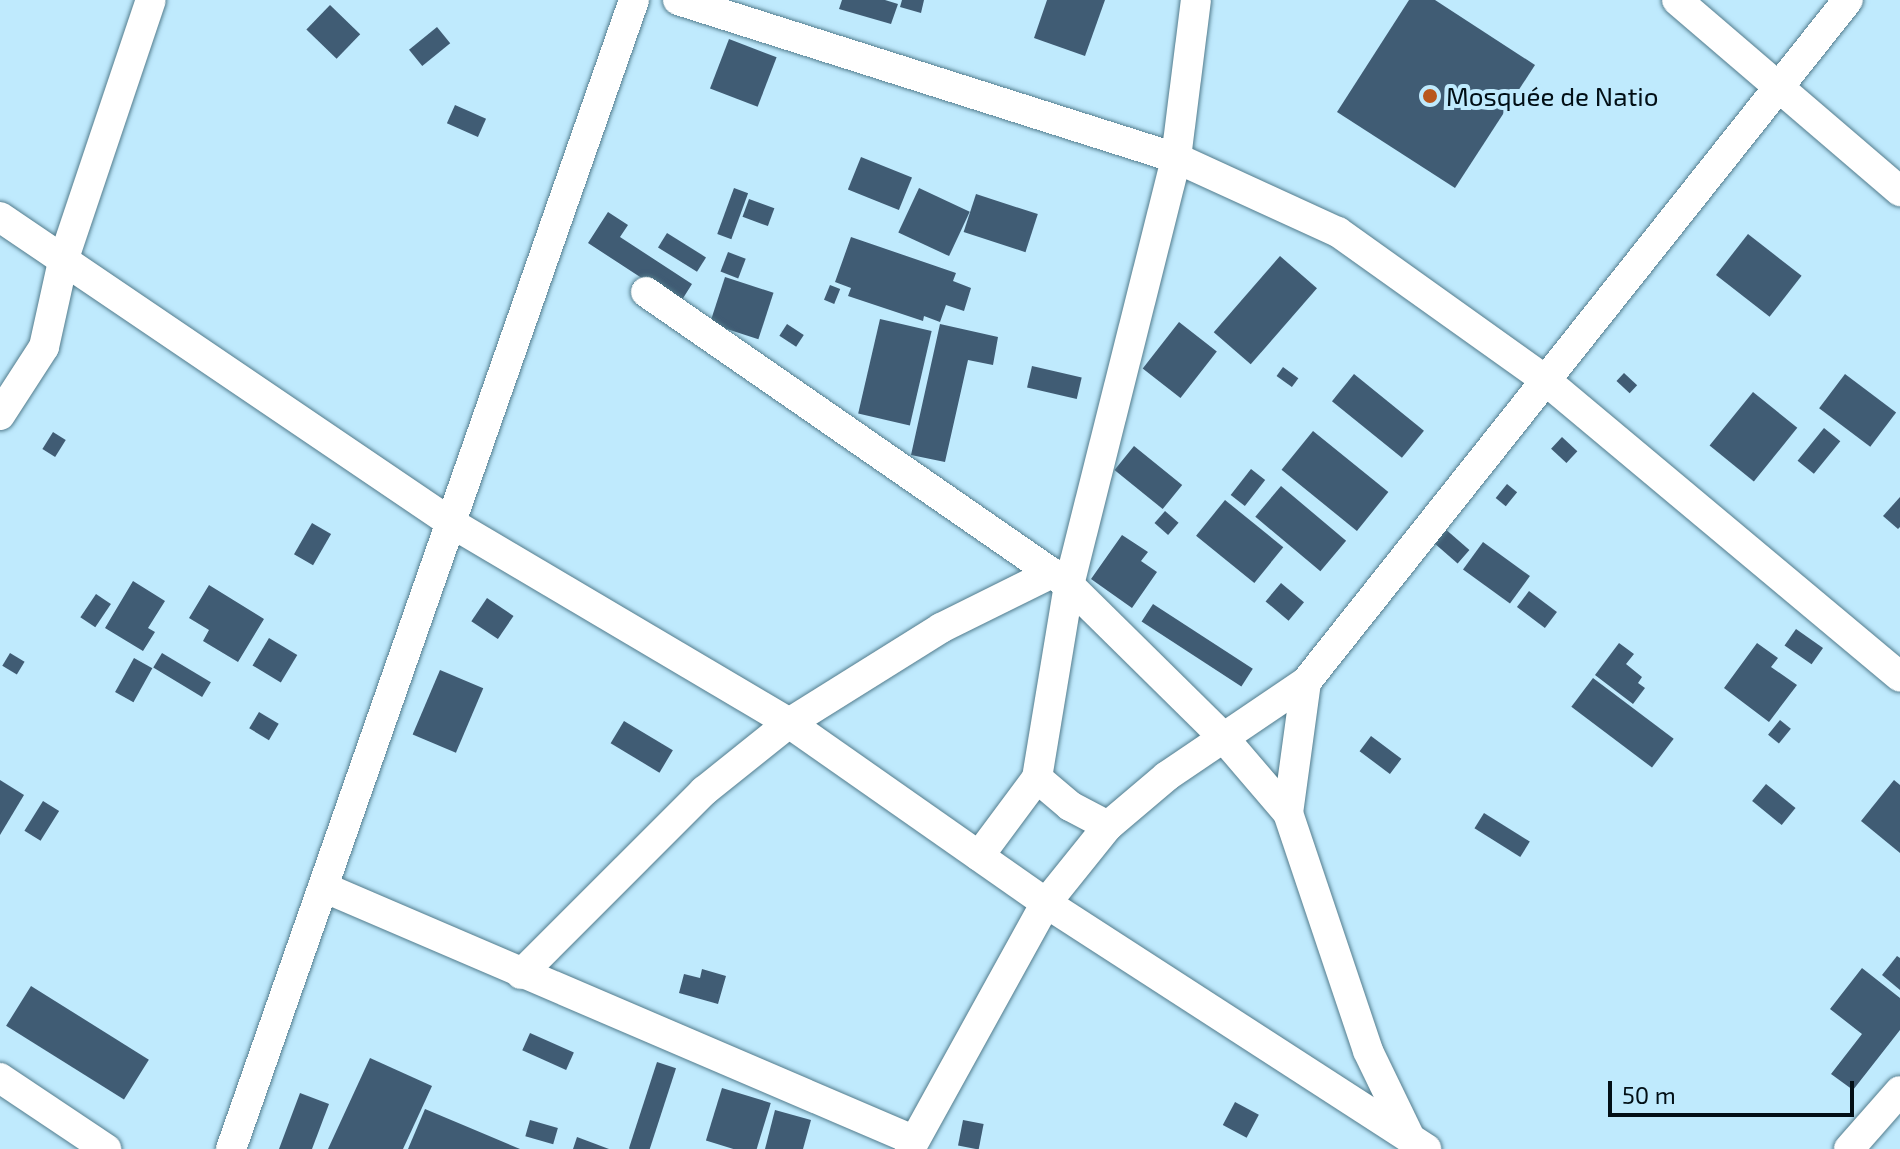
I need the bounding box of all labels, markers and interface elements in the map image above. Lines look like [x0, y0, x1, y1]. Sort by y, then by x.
place label: Mosquée de Natio [1446, 80, 1659, 112]
marker: Mosquée de Natio [1421, 87, 1439, 105]
scale bar [1612, 1065, 1858, 1115]
text: 50 m [1622, 1080, 1676, 1109]

